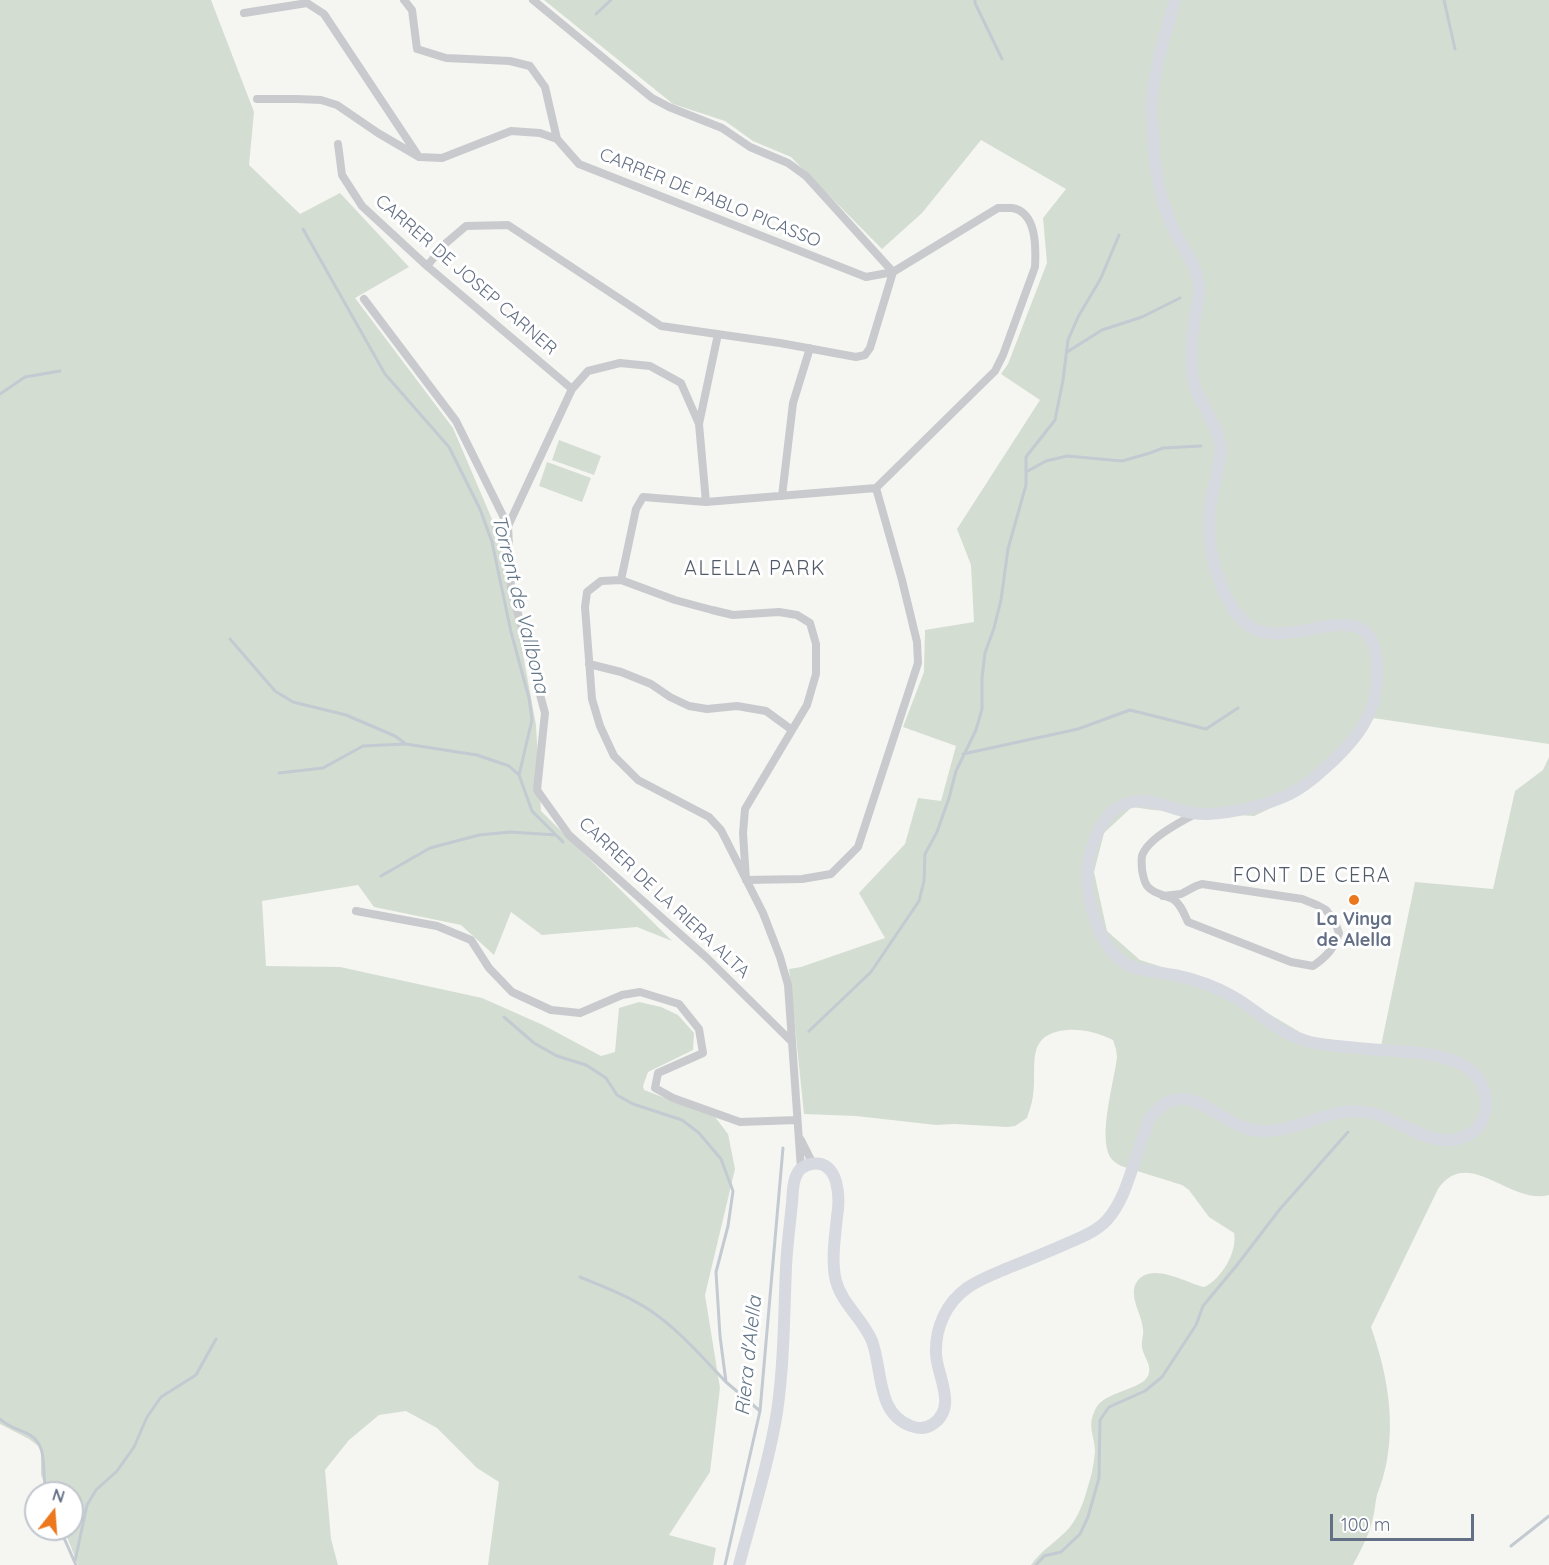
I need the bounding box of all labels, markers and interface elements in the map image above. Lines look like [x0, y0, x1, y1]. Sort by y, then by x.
street label: CARRER DE PABLO PICASSO [596, 144, 824, 252]
street label: CARRER DE JOSEP CARNER [371, 190, 561, 360]
water label: Torrent de Vallbona [486, 512, 554, 696]
district label: ALELLA PARK [684, 557, 826, 581]
street label: CARRER DE LA RIERA ALTA [574, 813, 754, 983]
district label: FONT DE CERA [1233, 864, 1391, 888]
marker: La Vinya de Alella [1347, 893, 1361, 907]
place label: La Vinya de Alella [1316, 909, 1392, 952]
water label: Riera d'Alella [731, 1295, 767, 1417]
north arrow [24, 1481, 84, 1541]
text: N [50, 1484, 67, 1507]
scale bar [1333, 1502, 1477, 1540]
text: 100 m [1341, 1513, 1390, 1536]

